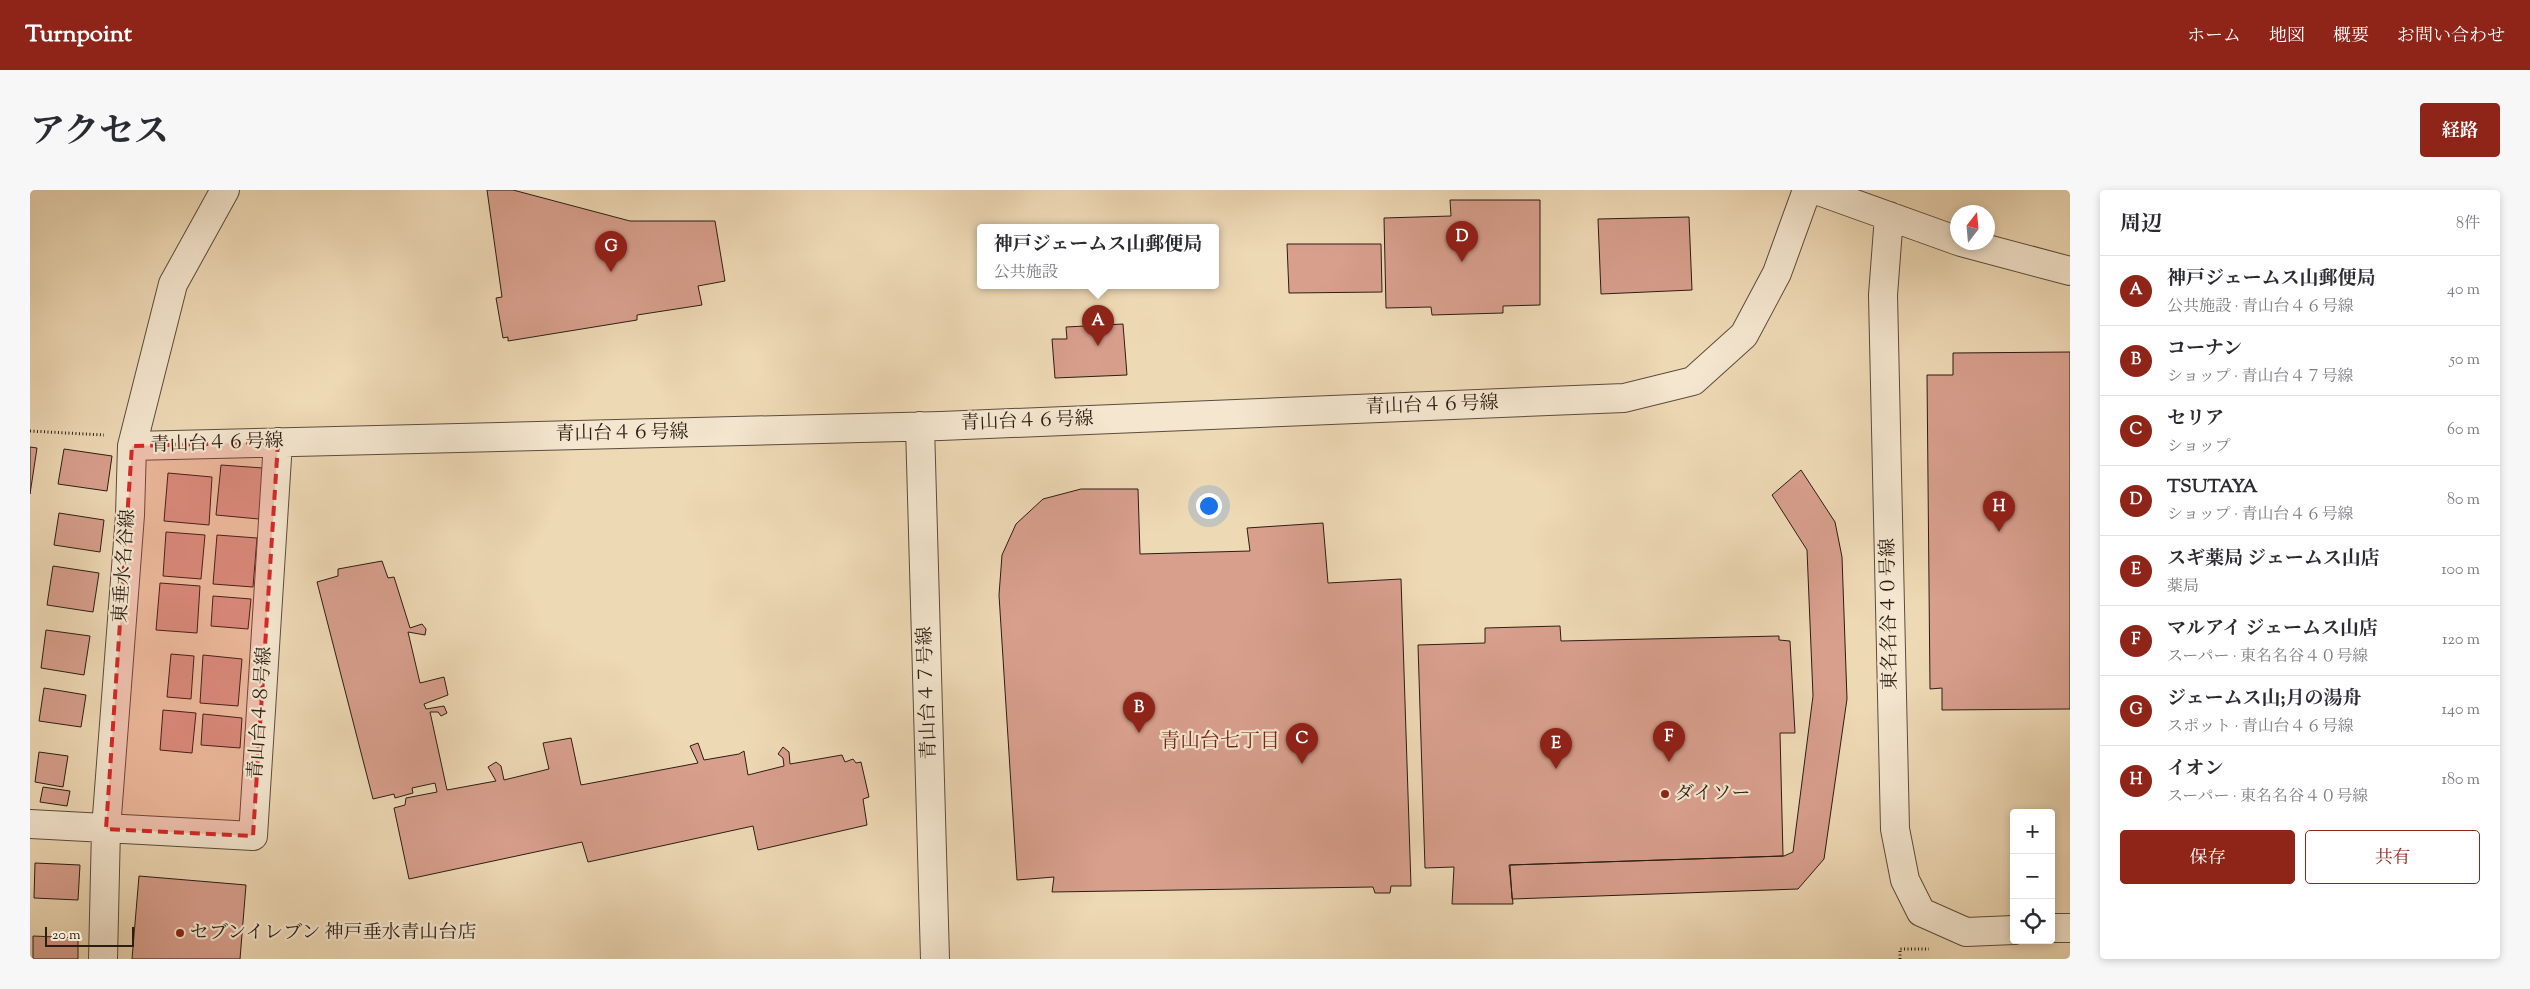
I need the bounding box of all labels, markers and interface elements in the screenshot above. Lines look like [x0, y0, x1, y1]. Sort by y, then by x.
text: Turnpoint [25, 18, 132, 52]
text: ホーム [2187, 24, 2241, 50]
text: 地図 [2269, 24, 2305, 50]
text: 概要 [2333, 24, 2369, 50]
text: お問い合わせ [2397, 24, 2505, 50]
button: 経路 [2420, 103, 2500, 157]
text: アクセス [30, 108, 169, 159]
north arrow [1950, 205, 1995, 250]
text: 周辺 [2120, 210, 2162, 240]
text: 8件 [2456, 213, 2480, 236]
pin: D [1446, 221, 1478, 262]
popup [977, 224, 1219, 289]
pin: G [595, 231, 627, 272]
text: 神戸ジェームス山郵便局 [994, 232, 1202, 259]
text: 公共施設 [994, 262, 1058, 285]
text: 神戸ジェームス山郵便局 [2167, 266, 2376, 293]
text: A [2130, 279, 2143, 302]
text: 40 m [2447, 279, 2480, 302]
text: 公共施設 · 青山台４６号線 [2167, 296, 2354, 319]
pin: A [1082, 305, 1114, 346]
text: コーナン [2167, 336, 2242, 363]
text: B [2131, 349, 2141, 372]
text: 50 m [2449, 349, 2480, 372]
text: ショップ · 青山台４７号線 [2167, 366, 2354, 389]
street label: 青山台４６号線 [1365, 390, 1499, 422]
street label: 青山台４６号線 [960, 406, 1094, 438]
text: セリア [2167, 406, 2224, 433]
street label: 青山台４６号線 [555, 419, 689, 449]
text: C [2130, 419, 2142, 442]
text: 60 m [2447, 419, 2480, 442]
street label: 青山台４６号線 [150, 428, 284, 460]
text: ショップ [2167, 436, 2231, 459]
text: TSUTAYA [2167, 474, 2258, 501]
text: D [2130, 489, 2142, 512]
text: 80 m [2447, 489, 2480, 512]
pin: H [1983, 491, 2015, 532]
your location [1196, 493, 1222, 519]
text: ショップ · 青山台４６号線 [2167, 504, 2354, 527]
street label: 東垂水名谷線 [108, 508, 142, 624]
street label: 東名名谷４０号線 [1875, 538, 1905, 690]
text: スギ薬局 ジェームス山店 [2167, 546, 2380, 573]
text: E [2131, 559, 2141, 582]
text: 100 m [2441, 559, 2480, 582]
text: 薬局 [2167, 576, 2199, 599]
text: マルアイ ジェームス山店 [2167, 616, 2378, 643]
street label: 青山台４７号線 [912, 626, 944, 760]
text: F [2132, 629, 2140, 652]
text: 120 m [2442, 629, 2480, 652]
street label: 青山台４８号線 [243, 646, 279, 780]
text: スーパー · 東名名谷４０号線 [2167, 646, 2368, 669]
text: ジェームス山;月の湯舟 [2167, 686, 2362, 713]
pin: B [1123, 692, 1155, 733]
text: G [2129, 699, 2143, 722]
text: 140 m [2442, 699, 2480, 722]
text: スポット · 青山台４６号線 [2167, 716, 2354, 739]
pin: F [1653, 721, 1685, 762]
pin: C [1286, 723, 1318, 764]
district label: 青山台七丁目 [1160, 728, 1280, 757]
pin: E [1540, 728, 1572, 769]
text: イオン [2167, 756, 2223, 783]
text: H [2130, 769, 2142, 792]
text: 180 m [2441, 769, 2480, 792]
place label: ダイソー [1675, 781, 1751, 808]
text: スーパー · 東名名谷４０号線 [2167, 786, 2368, 809]
marker: ダイソー [1659, 788, 1671, 800]
map controls [2010, 809, 2055, 944]
button: + [2010, 809, 2055, 854]
button: 保存 [2120, 830, 2295, 884]
button: 共有 [2305, 830, 2480, 884]
button: − [2010, 854, 2055, 899]
button: locate [2010, 899, 2055, 944]
place label: セブンイレブン 神戸垂水青山台店 [190, 920, 477, 947]
scale bar [45, 924, 134, 947]
text: 20 m [52, 926, 81, 946]
marker: セブンイレブン 神戸垂水青山台店 [174, 927, 186, 939]

